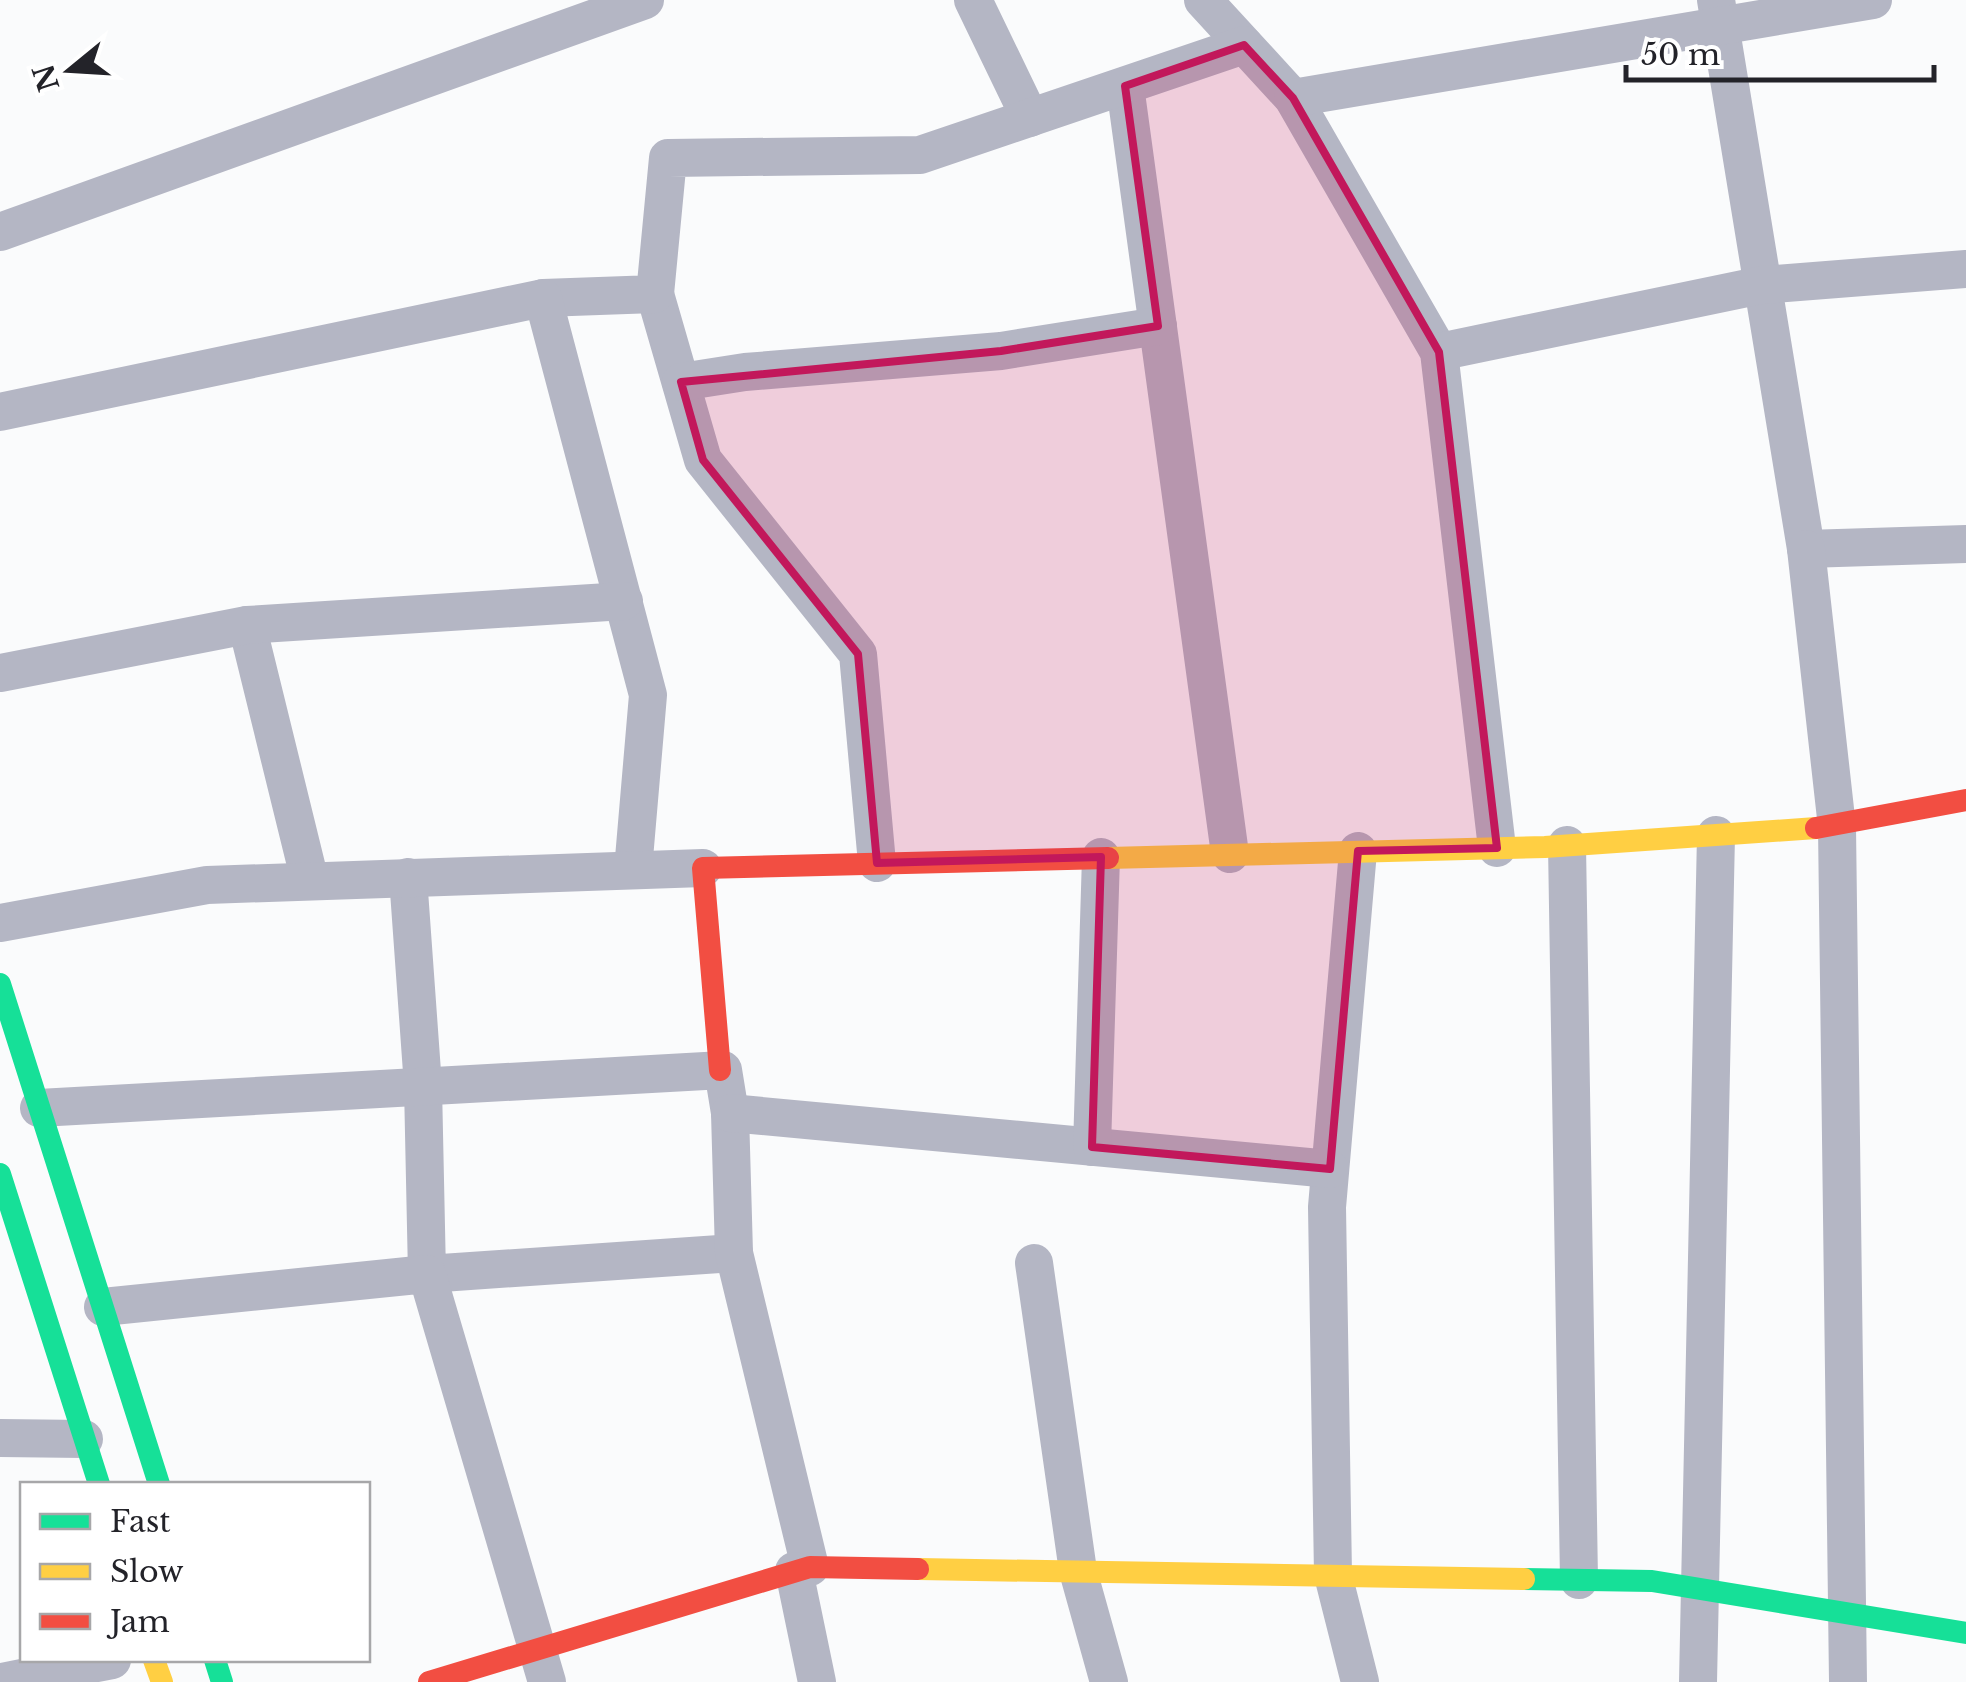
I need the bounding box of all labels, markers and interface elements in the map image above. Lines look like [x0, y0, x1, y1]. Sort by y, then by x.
north arrow [20, 20, 120, 120]
scale bar [1626, 20, 1934, 82]
text: 50 m [1641, 36, 1720, 73]
text: N [26, 60, 67, 95]
legend [20, 1482, 370, 1662]
text: Fast [110, 1503, 171, 1540]
text: Slow [110, 1553, 184, 1590]
text: Jam [106, 1603, 170, 1640]

